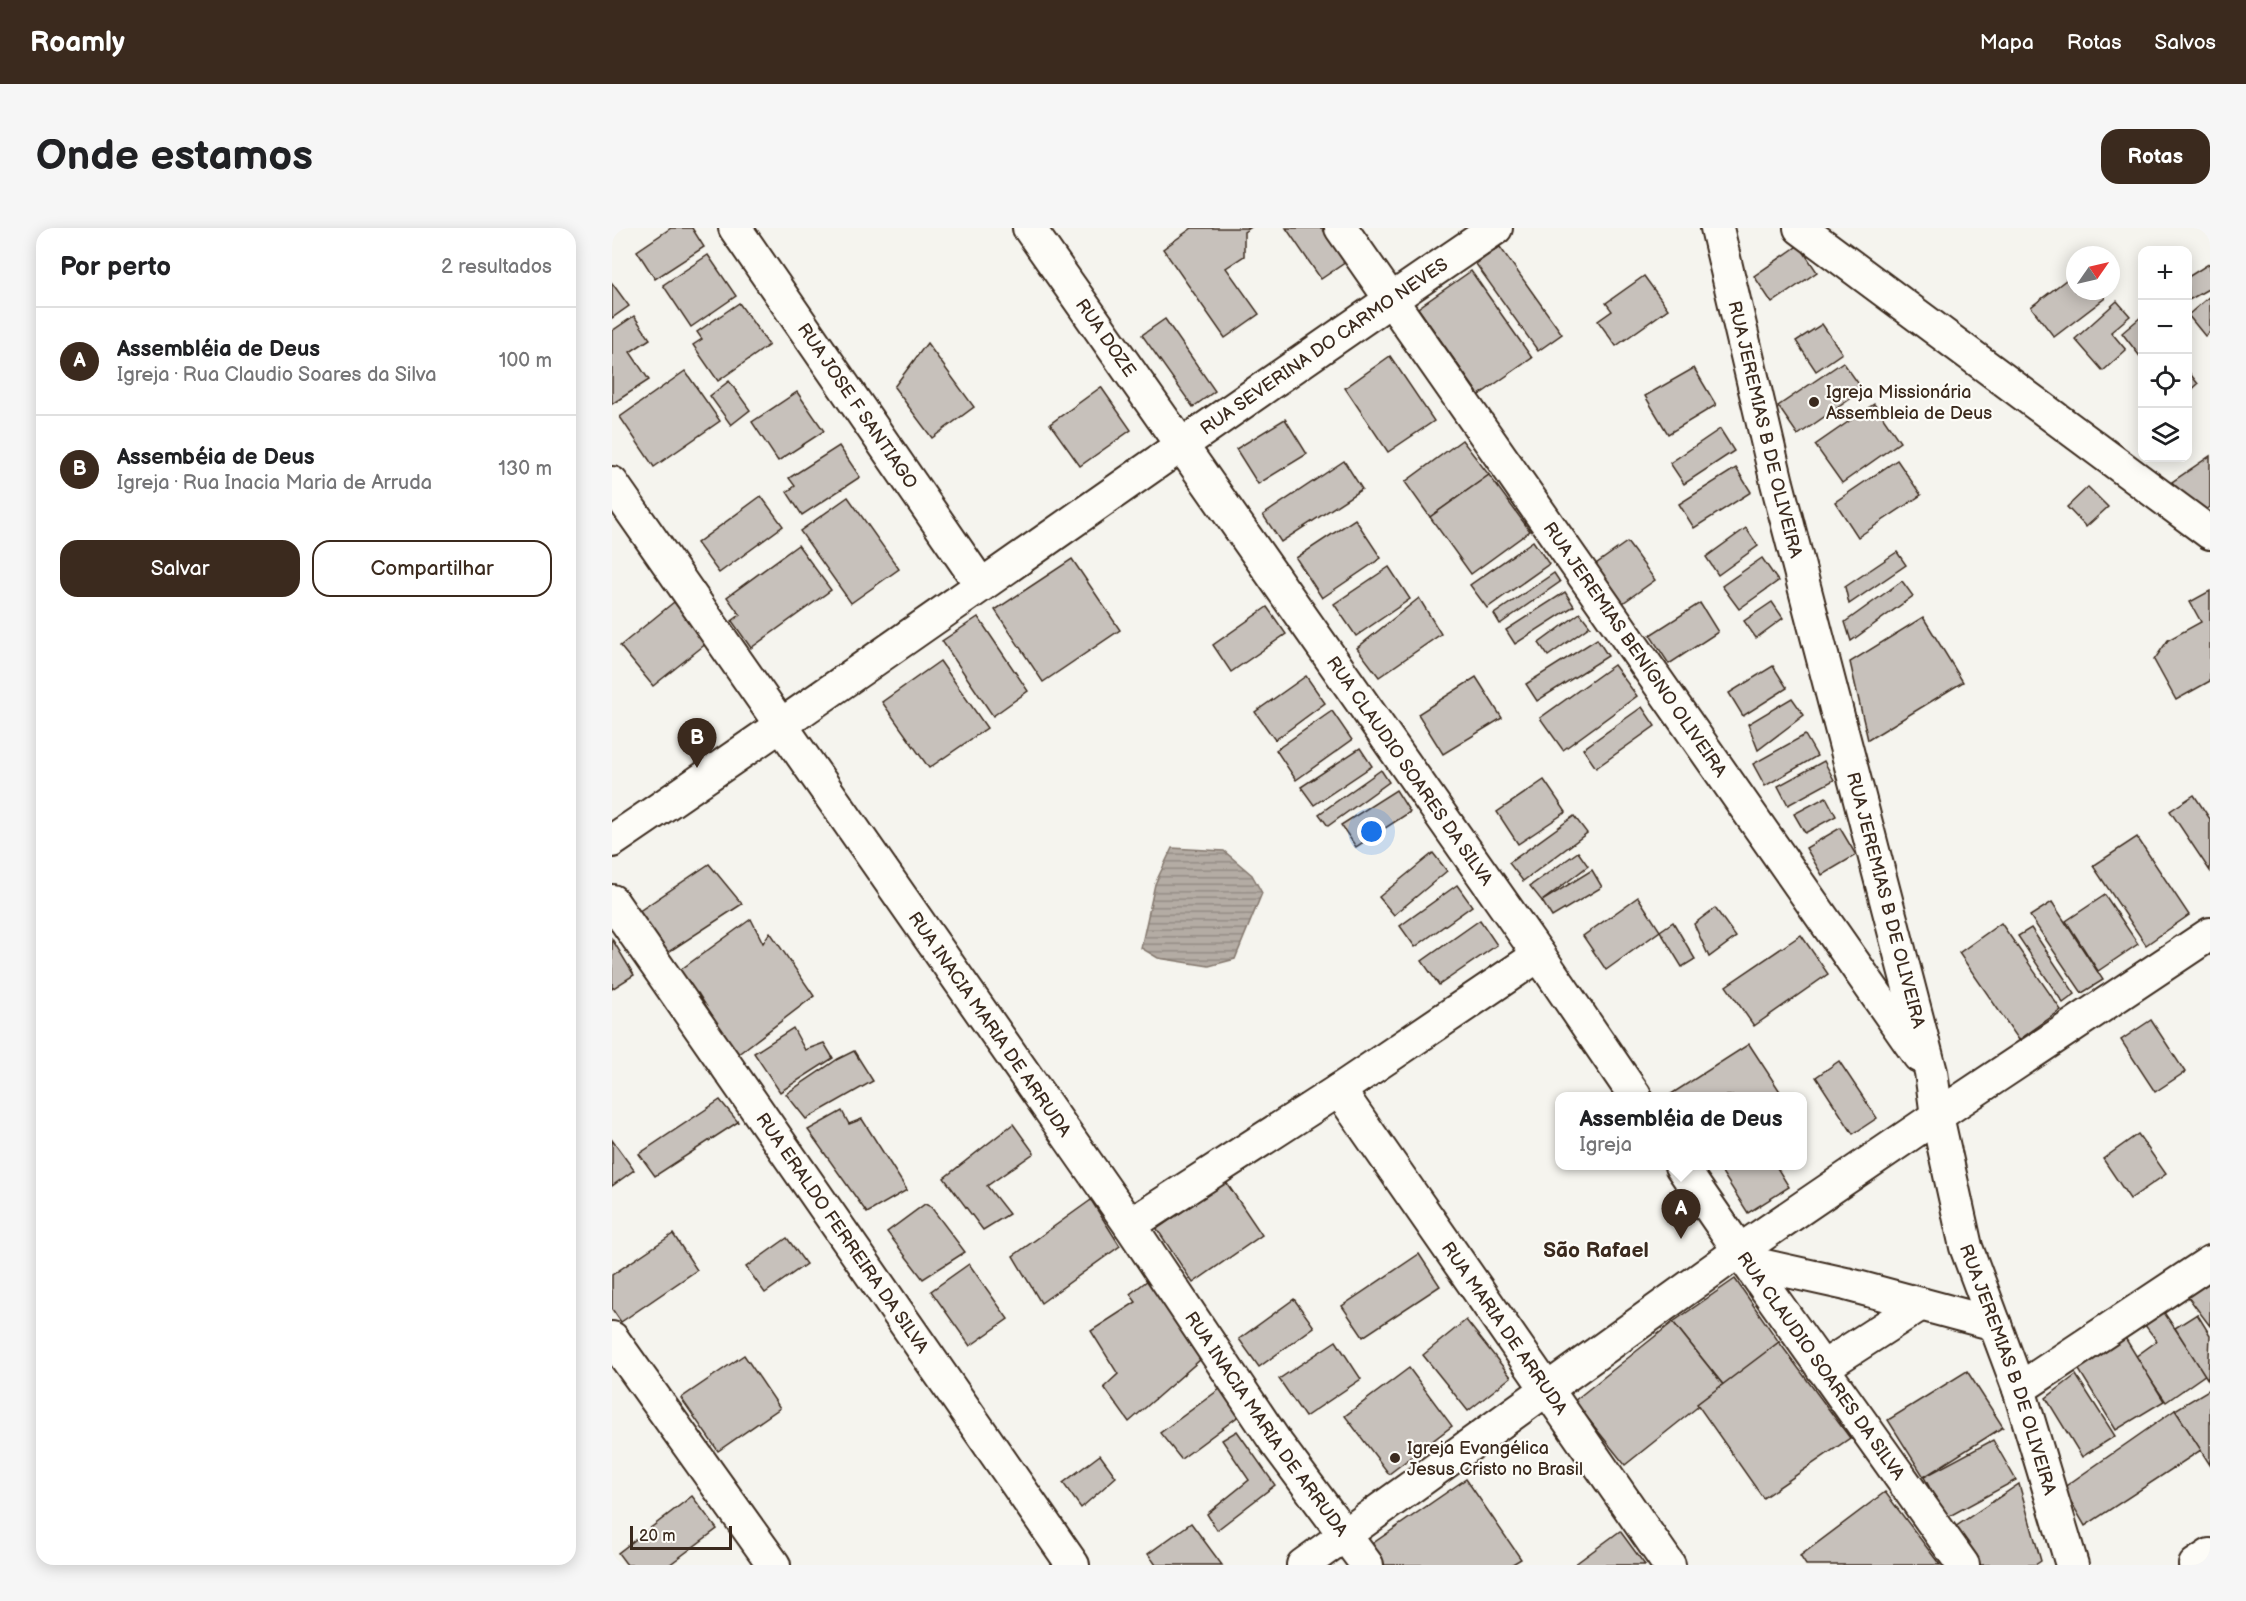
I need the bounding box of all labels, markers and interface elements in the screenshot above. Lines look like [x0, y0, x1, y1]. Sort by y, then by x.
text: Roamly [30, 26, 125, 59]
text: Mapa [1980, 30, 2034, 55]
text: Rotas [2067, 30, 2122, 55]
text: Salvos [2155, 30, 2216, 55]
button: Rotas [2101, 129, 2210, 184]
text: Onde estamos [36, 131, 313, 182]
north arrow [2066, 246, 2120, 300]
map controls [2138, 246, 2192, 462]
button: + [2138, 246, 2192, 300]
text: Por perto [60, 252, 171, 283]
street label: RUA SEVERINA DO CARMO NEVES [1196, 253, 1452, 439]
text: 2 resultados [441, 255, 552, 279]
street label: RUA DOZE [1071, 295, 1141, 381]
street label: RUA JEREMIAS B DE OLIVEIRA [1724, 299, 1807, 560]
button: − [2138, 300, 2192, 354]
street label: RUA JOSE F SANTIAGO [793, 319, 922, 493]
text: Assembléia de Deus [117, 336, 320, 363]
text: A [73, 349, 86, 373]
text: 100 m [499, 349, 552, 373]
button: locate [2138, 354, 2192, 408]
text: Igreja · Rua Claudio Soares da Silva [117, 363, 437, 387]
place label: Igreja Missionária Assembleia de Deus [1826, 382, 1992, 424]
marker: Igreja Missionária Assembleia de Deus [1807, 395, 1821, 409]
button: layers [2138, 408, 2192, 462]
text: Assembéia de Deus [117, 444, 315, 471]
text: B [72, 457, 87, 481]
text: 130 m [498, 457, 552, 481]
text: Igreja · Rua Inacia Maria de Arruda [117, 471, 432, 495]
street label: RUA JEREMIAS BENÍGNO OLIVEIRA [1539, 518, 1731, 781]
button: Salvar [60, 540, 300, 597]
button: Compartilhar [312, 540, 552, 597]
street label: RUA CLAUDIO SOARES DA SILVA [1322, 652, 1497, 889]
pin: B [678, 718, 716, 768]
street label: RUA JEREMIAS B DE OLIVEIRA [1843, 770, 1930, 1030]
your location [1357, 817, 1386, 846]
street label: RUA INACIA MARIA DE ARRUDA [904, 908, 1076, 1141]
popup [1555, 1092, 1807, 1170]
text: Assembléia de Deus [1579, 1106, 1783, 1133]
street label: RUA ERALDO FERREIRA DA SILVA [752, 1109, 933, 1357]
text: Igreja [1579, 1133, 1632, 1157]
pin: A [1662, 1190, 1700, 1239]
street label: RUA MARIA DE ARRUDA [1437, 1238, 1572, 1419]
district label: São Rafael [1543, 1238, 1649, 1263]
street label: RUA JEREMIAS B DE OLIVEIRA [1955, 1241, 2061, 1497]
street label: RUA CLAUDIO SOARES DA SILVA [1733, 1248, 1909, 1484]
street label: RUA INACIA MARIA DE ARRUDA [1181, 1307, 1352, 1540]
place label: Igreja Evangélica Jesus Cristo no Brasil [1407, 1438, 1583, 1480]
marker: Igreja Evangélica Jesus Cristo no Brasil [1388, 1451, 1402, 1465]
scale bar [630, 1523, 732, 1550]
text: 20 m [639, 1527, 675, 1546]

